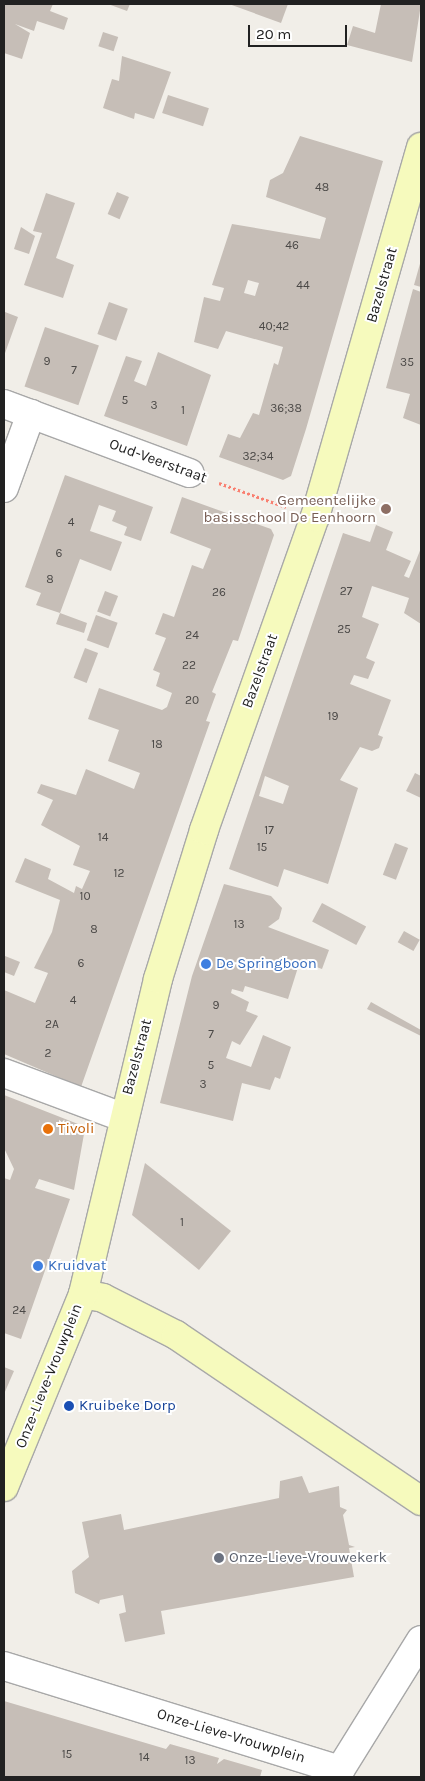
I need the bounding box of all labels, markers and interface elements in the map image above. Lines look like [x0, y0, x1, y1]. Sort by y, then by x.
scale bar [250, 15, 349, 47]
text: 20 m [256, 25, 291, 43]
house number: 48 [315, 181, 329, 195]
house number: 46 [285, 239, 299, 253]
street label: Bazelstraat [363, 245, 401, 325]
house number: 44 [296, 279, 310, 293]
house number: 40;42 [259, 320, 289, 334]
house number: 9 [44, 355, 50, 369]
house number: 35 [400, 356, 414, 370]
house number: 7 [71, 364, 77, 378]
house number: 5 [122, 394, 128, 408]
house number: 3 [150, 399, 158, 413]
house number: 36;38 [270, 402, 302, 416]
house number: 1 [181, 404, 185, 418]
street label: Oud-Veerstraat [107, 435, 209, 487]
house number: 32;34 [243, 450, 273, 464]
place label: Gemeentelijke basisschool De Eenhoorn [204, 491, 376, 526]
marker: Gemeentelijke basisschool De Eenhoorn [380, 503, 392, 515]
house number: 4 [68, 516, 74, 530]
house number: 6 [56, 547, 62, 561]
house number: 8 [46, 573, 54, 587]
house number: 27 [340, 585, 352, 599]
house number: 26 [212, 586, 226, 600]
house number: 25 [337, 623, 351, 637]
house number: 24 [185, 629, 199, 643]
street label: Bazelstraat [238, 631, 282, 711]
house number: 22 [182, 659, 196, 673]
house number: 20 [185, 694, 199, 708]
house number: 19 [328, 710, 338, 724]
house number: 18 [151, 738, 163, 752]
house number: 17 [264, 824, 274, 838]
house number: 14 [98, 831, 108, 845]
house number: 15 [257, 841, 267, 855]
house number: 12 [114, 867, 124, 881]
house number: 10 [79, 890, 91, 904]
house number: 13 [233, 918, 245, 932]
house number: 8 [90, 923, 98, 937]
place label: De Springboon [216, 955, 317, 973]
house number: 6 [78, 957, 84, 971]
marker: De Springboon [200, 958, 212, 970]
house number: 4 [70, 994, 76, 1008]
house number: 9 [213, 999, 219, 1013]
street label: Bazelstraat [118, 1017, 156, 1097]
house number: 2A [45, 1018, 59, 1032]
house number: 7 [208, 1028, 214, 1042]
house number: 2 [45, 1047, 51, 1061]
house number: 5 [208, 1059, 214, 1073]
house number: 3 [199, 1078, 207, 1092]
place label: Tivoli [58, 1120, 94, 1138]
marker: Tivoli [42, 1123, 54, 1135]
house number: 1 [180, 1216, 184, 1230]
place label: Kruidvat [48, 1257, 106, 1275]
marker: Kruidvat [32, 1260, 44, 1272]
street label: Onze-Lieve-Vrouwplein [12, 1301, 86, 1451]
house number: 24 [12, 1304, 26, 1318]
place label: Kruibeke Dorp [79, 1397, 176, 1415]
marker: Kruibeke Dorp [63, 1400, 75, 1412]
place label: Onze-Lieve-Vrouwekerk [229, 1549, 387, 1567]
marker: Onze-Lieve-Vrouwekerk [213, 1552, 225, 1564]
street label: Onze-Lieve-Vrouwplein [155, 1705, 307, 1767]
house number: 15 [62, 1748, 72, 1762]
house number: 14 [139, 1751, 149, 1765]
house number: 13 [184, 1754, 196, 1768]

